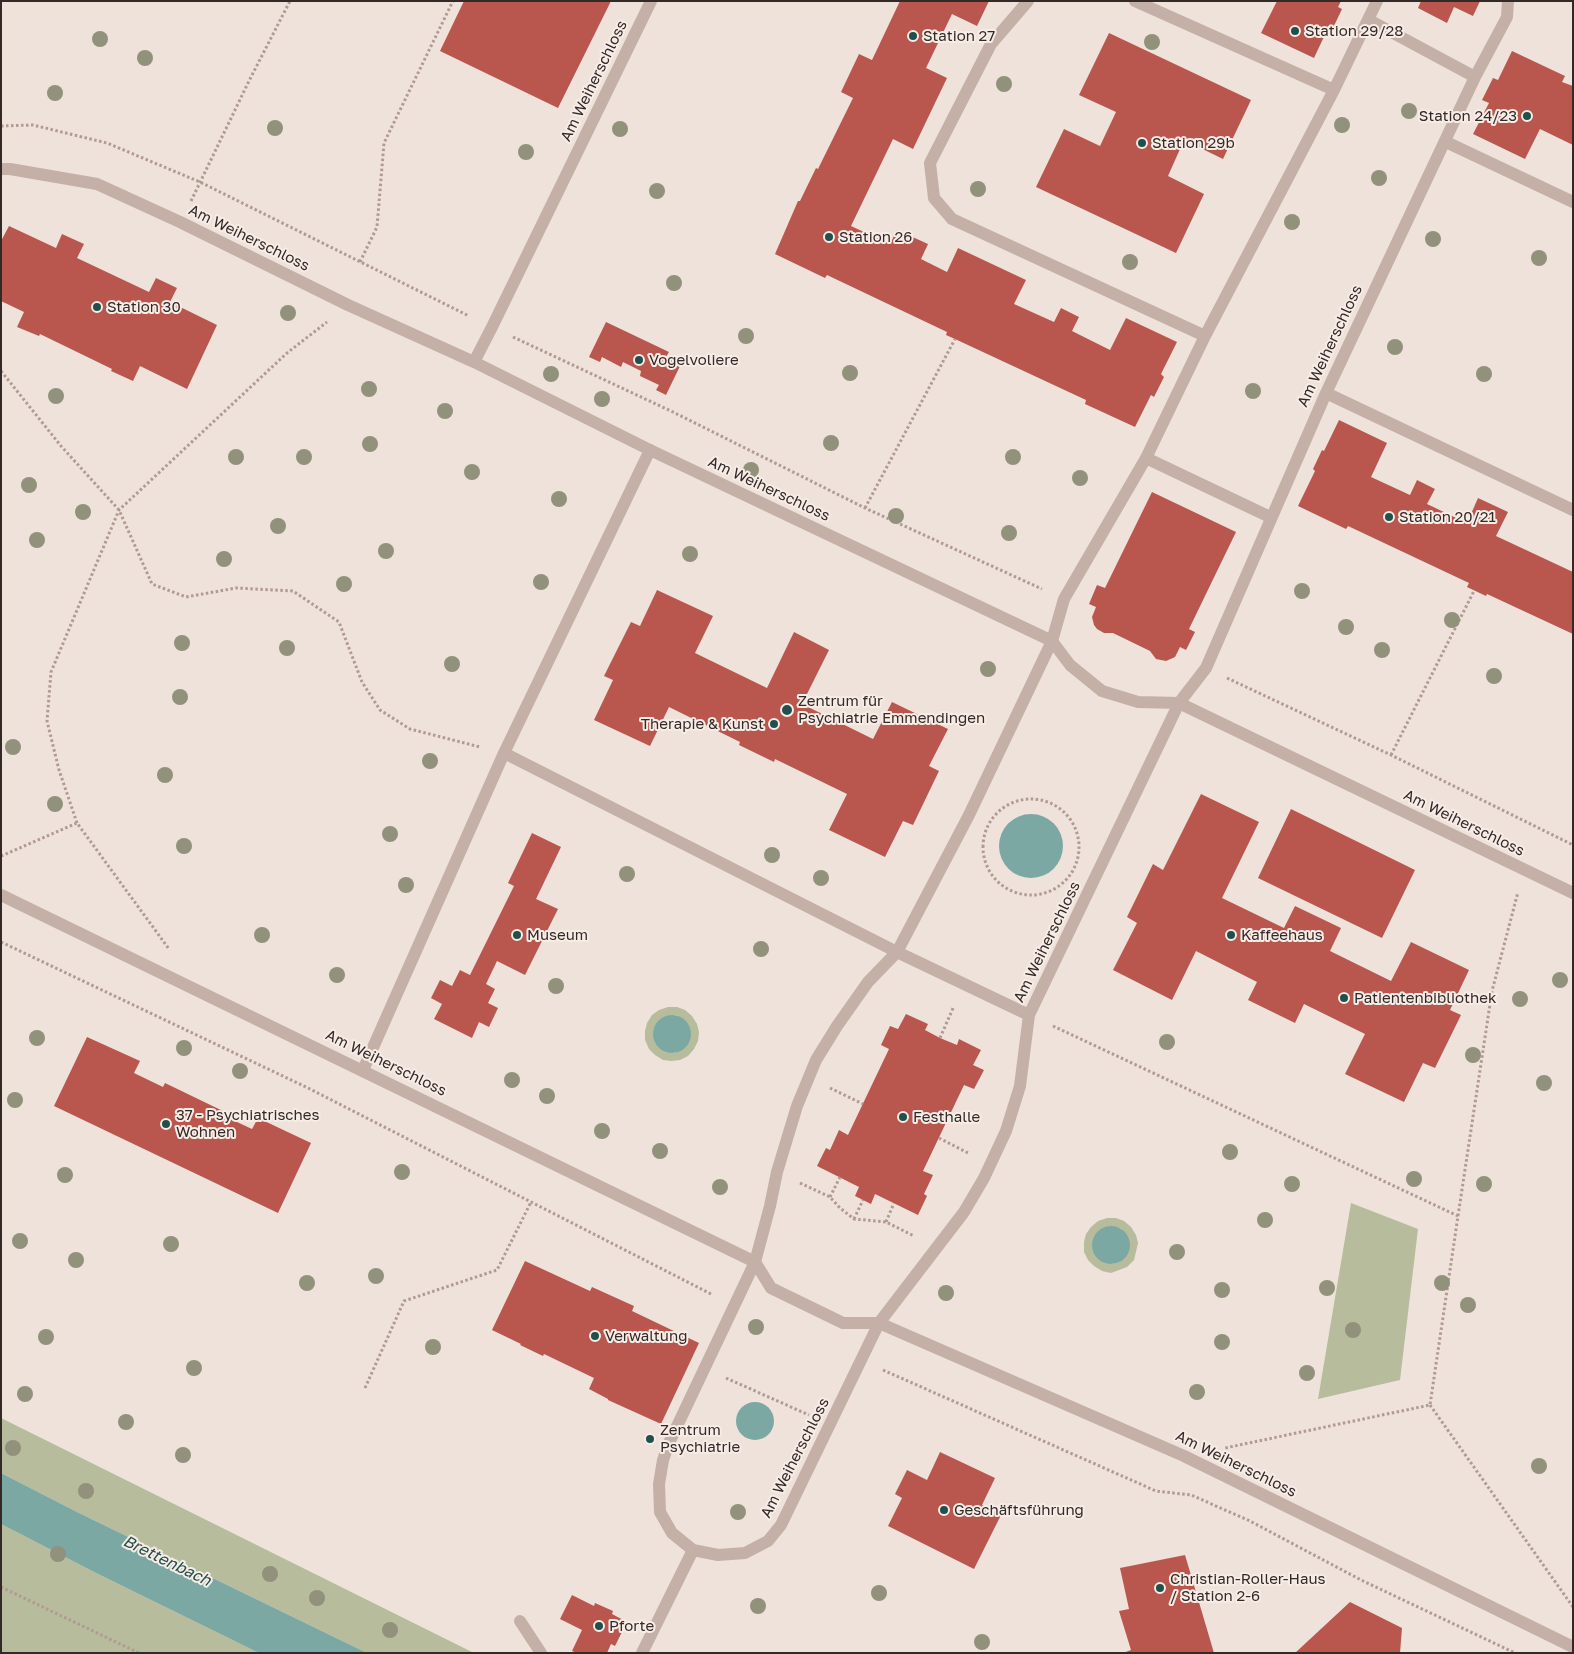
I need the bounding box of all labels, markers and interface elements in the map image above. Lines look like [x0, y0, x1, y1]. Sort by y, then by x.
street label: Am Weiherschloss [557, 18, 631, 144]
place label: Station 29/28 [1305, 22, 1403, 40]
marker: Station 29/28 [1289, 25, 1301, 37]
place label: Station 27 [923, 27, 995, 45]
marker: Station 27 [907, 30, 919, 42]
place label: Station 24/23 [1419, 107, 1517, 125]
marker: Station 24/23 [1521, 110, 1533, 122]
place label: Station 29b [1152, 134, 1235, 152]
marker: Station 29b [1136, 137, 1148, 149]
street label: Am Weiherschloss [186, 201, 312, 275]
place label: Station 26 [839, 228, 912, 246]
marker: Station 26 [823, 231, 835, 243]
street label: Am Weiherschloss [1294, 282, 1366, 410]
place label: Station 30 [107, 298, 181, 316]
marker: Station 30 [91, 301, 103, 313]
place label: Vogelvoliere [649, 351, 739, 369]
marker: Vogelvoliere [633, 354, 645, 366]
street label: Am Weiherschloss [705, 453, 833, 525]
place label: Station 20/21 [1399, 508, 1496, 526]
marker: Station 20/21 [1383, 511, 1395, 523]
place label: Zentrum für Psychiatrie Emmendingen [798, 692, 985, 727]
marker: Zentrum für Psychiatrie Emmendingen [780, 703, 794, 717]
place label: Therapie & Kunst [641, 715, 764, 733]
marker: Therapie & Kunst [768, 718, 780, 730]
street label: Am Weiherschloss [1401, 786, 1527, 860]
street label: Am Weiherschloss [1010, 879, 1084, 1005]
place label: Museum [527, 926, 588, 944]
place label: Kaffeehaus [1241, 926, 1323, 944]
marker: Museum [511, 929, 523, 941]
marker: Kaffeehaus [1225, 929, 1237, 941]
place label: Patientenbibliothek [1354, 989, 1496, 1007]
marker: Patientenbibliothek [1338, 992, 1350, 1004]
street label: Am Weiherschloss [323, 1026, 449, 1100]
place label: 37 - Psychiatrisches Wohnen [176, 1106, 319, 1141]
place label: Festhalle [913, 1108, 980, 1126]
marker: Festhalle [897, 1111, 909, 1123]
marker: 37 - Psychiatrisches Wohnen [160, 1118, 172, 1130]
place label: Verwaltung [605, 1327, 687, 1345]
marker: Verwaltung [589, 1330, 601, 1342]
street label: Am Weiherschloss [757, 1395, 833, 1521]
place label: Zentrum Psychiatrie [660, 1421, 740, 1456]
street label: Am Weiherschloss [1173, 1427, 1299, 1501]
marker: Zentrum Psychiatrie [644, 1433, 656, 1445]
place label: Geschäftsführung [954, 1501, 1084, 1519]
marker: Geschäftsführung [938, 1504, 950, 1516]
water label: Brettenbach [120, 1531, 214, 1591]
place label: Christian-Roller-Haus / Station 2-6 [1170, 1570, 1325, 1605]
marker: Christian-Roller-Haus / Station 2-6 [1154, 1582, 1166, 1594]
place label: Pforte [609, 1617, 654, 1635]
marker: Pforte [593, 1620, 605, 1632]

